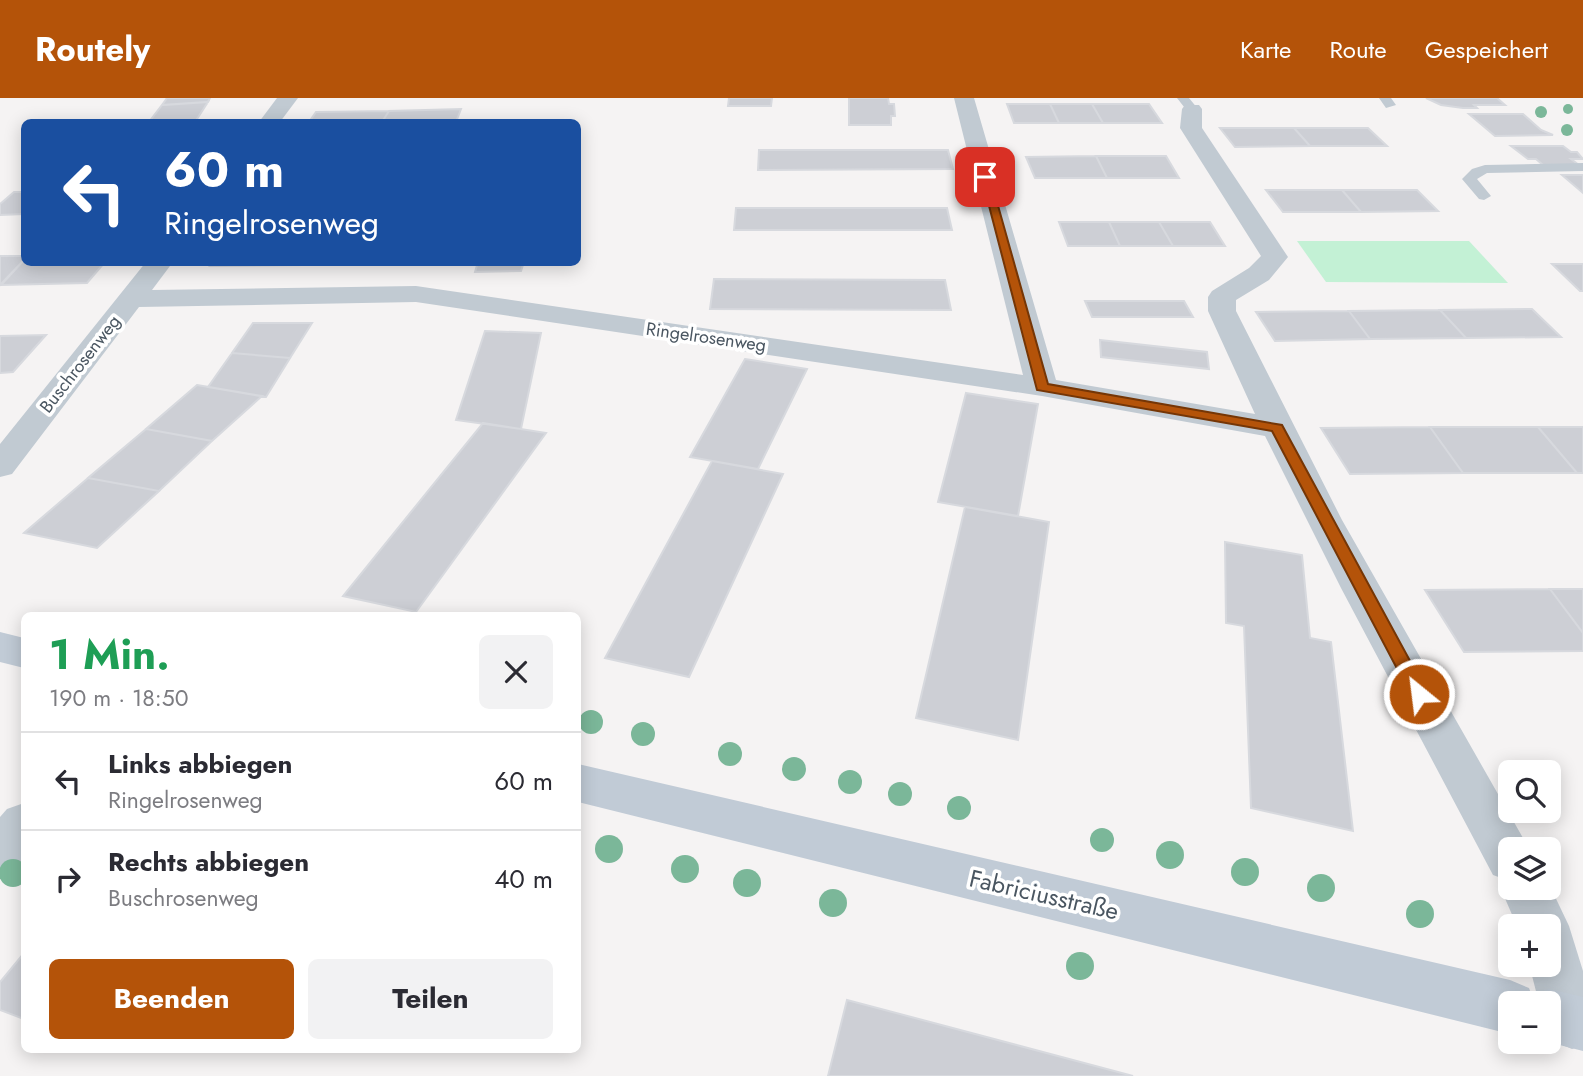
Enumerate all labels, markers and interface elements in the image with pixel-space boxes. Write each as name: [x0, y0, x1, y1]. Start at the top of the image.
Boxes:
text: Routely: [35, 26, 150, 73]
text: Karte: [1240, 32, 1291, 67]
text: Route: [1329, 32, 1387, 67]
text: Gespeichert: [1425, 32, 1548, 67]
text: 60 m: [164, 135, 284, 205]
icon: left: [49, 147, 140, 238]
pin: [955, 147, 1015, 207]
icon: arrive: [966, 158, 1004, 196]
text: Ringelrosenweg: [164, 200, 379, 246]
street label: Buschrosenweg: [33, 310, 127, 418]
street label: Ringelrosenweg: [644, 316, 768, 358]
text: 1 Min.: [49, 624, 170, 685]
button: close: [479, 635, 553, 709]
position arrow: [1382, 657, 1456, 731]
text: 190 m · 18:50: [49, 681, 189, 715]
text: Links abbiegen: [108, 745, 292, 783]
map controls: [1498, 760, 1561, 1054]
button: search: [1498, 760, 1561, 823]
icon: left: [49, 762, 87, 800]
text: 60 m: [494, 762, 553, 800]
text: Ringelrosenweg: [108, 783, 263, 817]
button: layers: [1498, 837, 1561, 900]
text: Rechts abbiegen: [108, 843, 309, 881]
icon: right: [49, 860, 87, 898]
text: 40 m: [494, 860, 553, 898]
street label: Fabriciusstraße: [966, 860, 1122, 929]
text: Buschrosenweg: [108, 881, 259, 915]
button: +: [1498, 914, 1561, 977]
button: Beenden: [49, 959, 294, 1039]
button: Teilen: [308, 959, 553, 1039]
button: −: [1498, 991, 1561, 1054]

